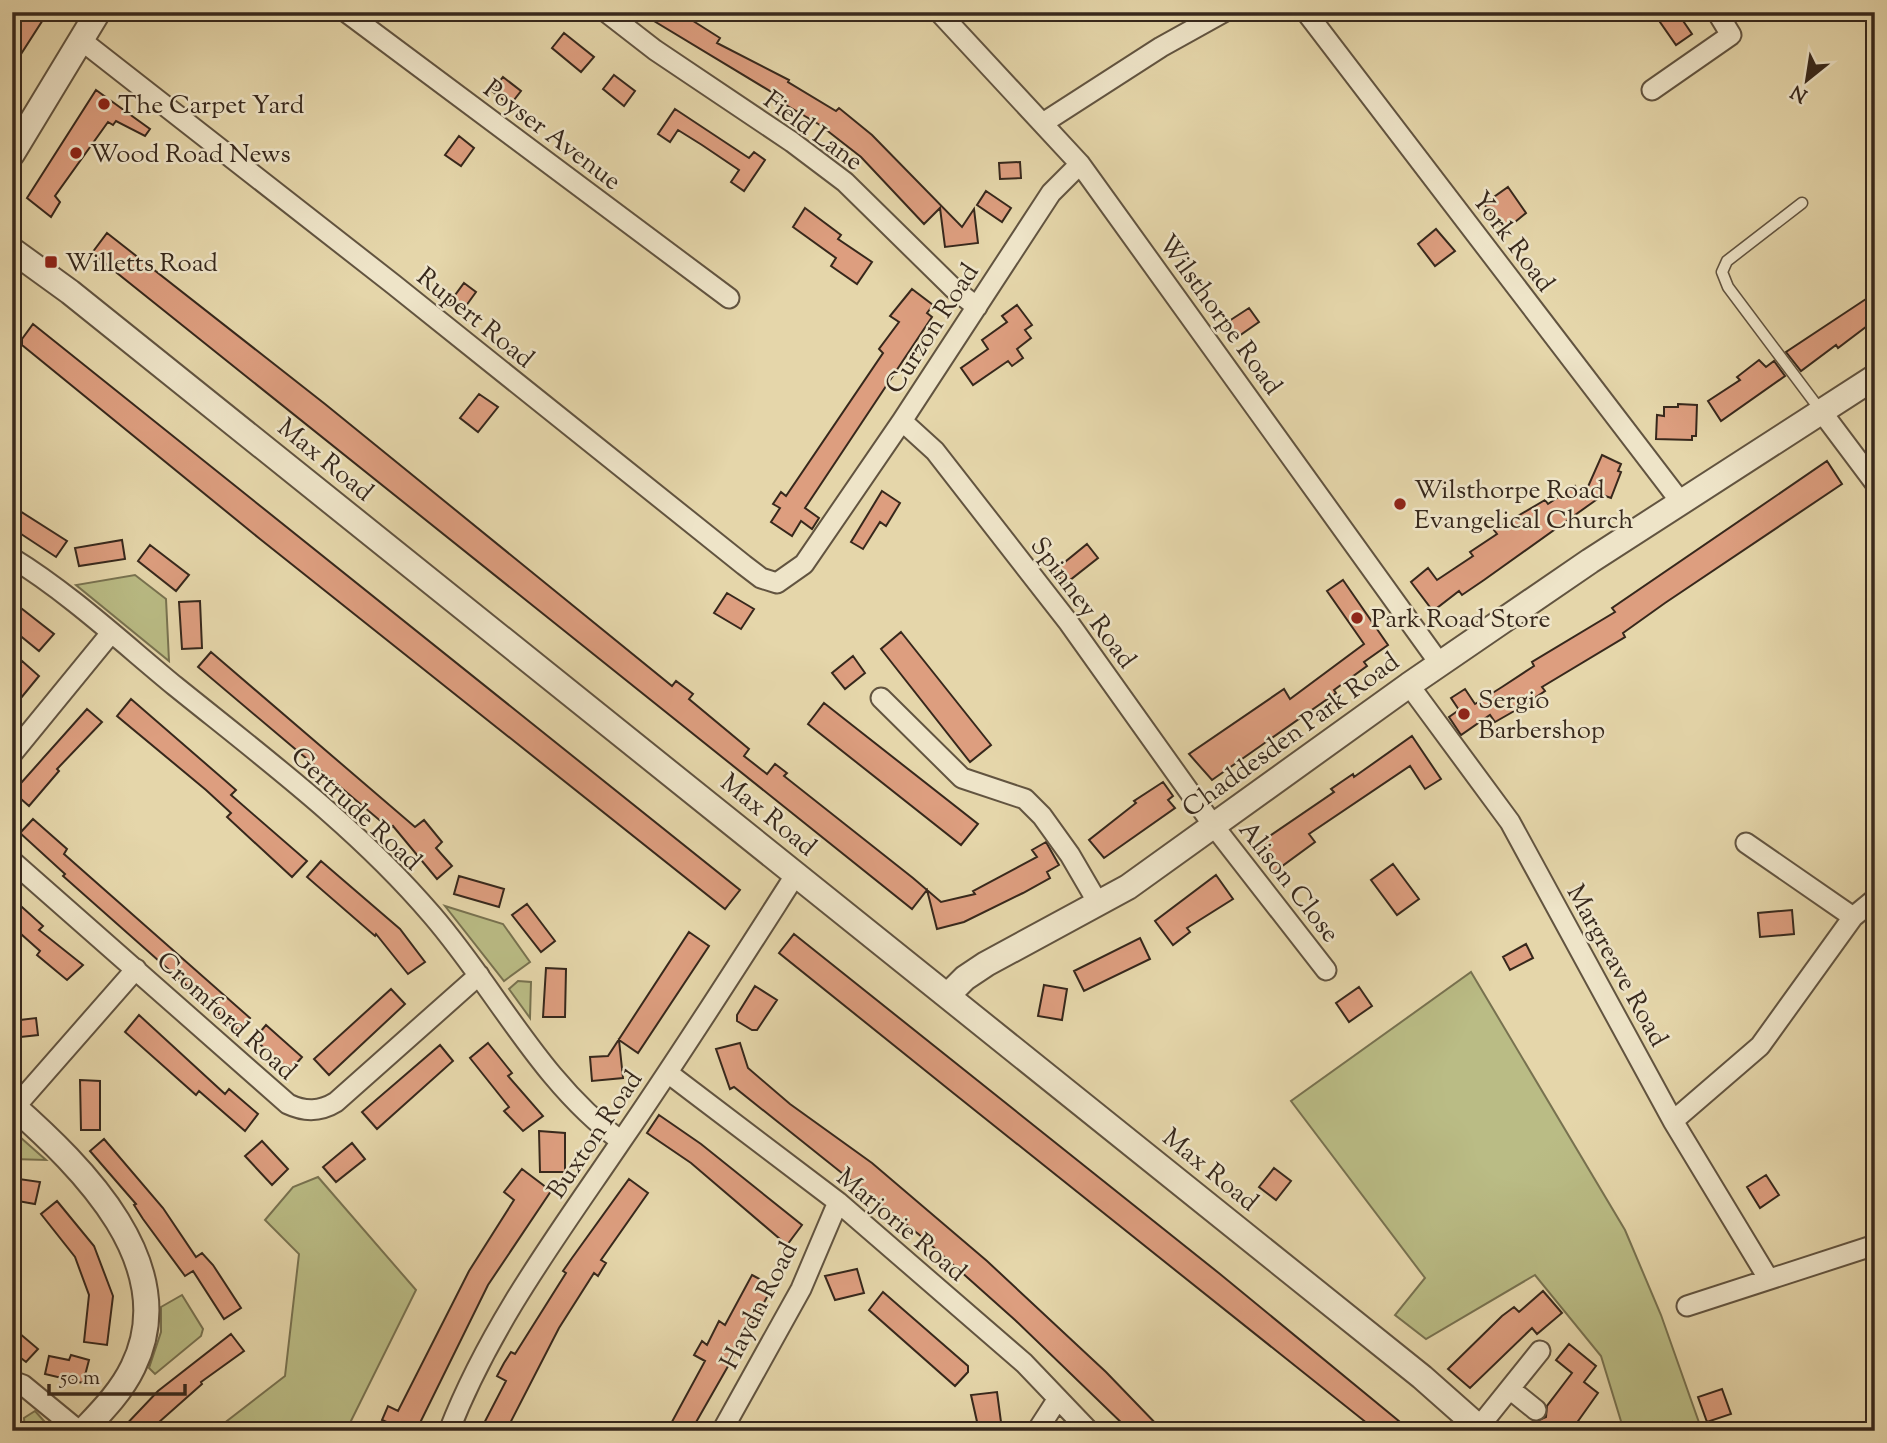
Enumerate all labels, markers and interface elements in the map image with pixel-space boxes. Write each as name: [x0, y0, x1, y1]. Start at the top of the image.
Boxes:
north arrow: [1772, 46, 1842, 116]
street label: Poyser Avenue: [475, 72, 628, 200]
text: N: [1786, 77, 1813, 108]
street label: Field Lane: [755, 83, 870, 181]
place label: The Carpet Yard: [118, 88, 305, 125]
marker: The Carpet Yard: [96, 96, 112, 112]
place label: Wood Road News: [90, 137, 291, 174]
marker: Wood Road News: [68, 145, 84, 161]
street label: York Road: [1462, 184, 1562, 301]
street label: Wilsthorpe Road: [1148, 227, 1290, 404]
place label: Willetts Road: [65, 246, 218, 283]
marker: Willetts Road: [43, 254, 59, 270]
street label: Curzon Road: [877, 257, 989, 402]
street label: Rupert Road: [408, 260, 542, 378]
street label: Max Road: [268, 411, 381, 511]
place label: Wilsthorpe Road Evangelical Church: [1414, 473, 1634, 540]
marker: Wilsthorpe Road Evangelical Church: [1392, 496, 1408, 512]
street label: Spinney Road: [1020, 530, 1144, 677]
place label: Park Road Store: [1371, 602, 1551, 639]
marker: Park Road Store: [1349, 610, 1365, 626]
street label: Chaddesden Park Road: [1175, 644, 1408, 827]
place label: Sergio Barbershop: [1478, 683, 1605, 750]
marker: Sergio Barbershop: [1456, 706, 1472, 722]
street label: Gertrude Road: [282, 739, 429, 881]
street label: Max Road: [711, 766, 824, 866]
street label: Alison Close: [1229, 814, 1347, 951]
street label: Margreave Road: [1556, 878, 1676, 1054]
street label: Cromford Road: [147, 944, 304, 1090]
street label: Buxton Road: [539, 1064, 653, 1207]
street label: Max Road: [1153, 1121, 1266, 1221]
street label: Marjorie Road: [827, 1160, 974, 1292]
street label: Haydn Road: [712, 1236, 808, 1376]
scale bar: [49, 1352, 186, 1396]
text: 50 m: [59, 1364, 100, 1394]

